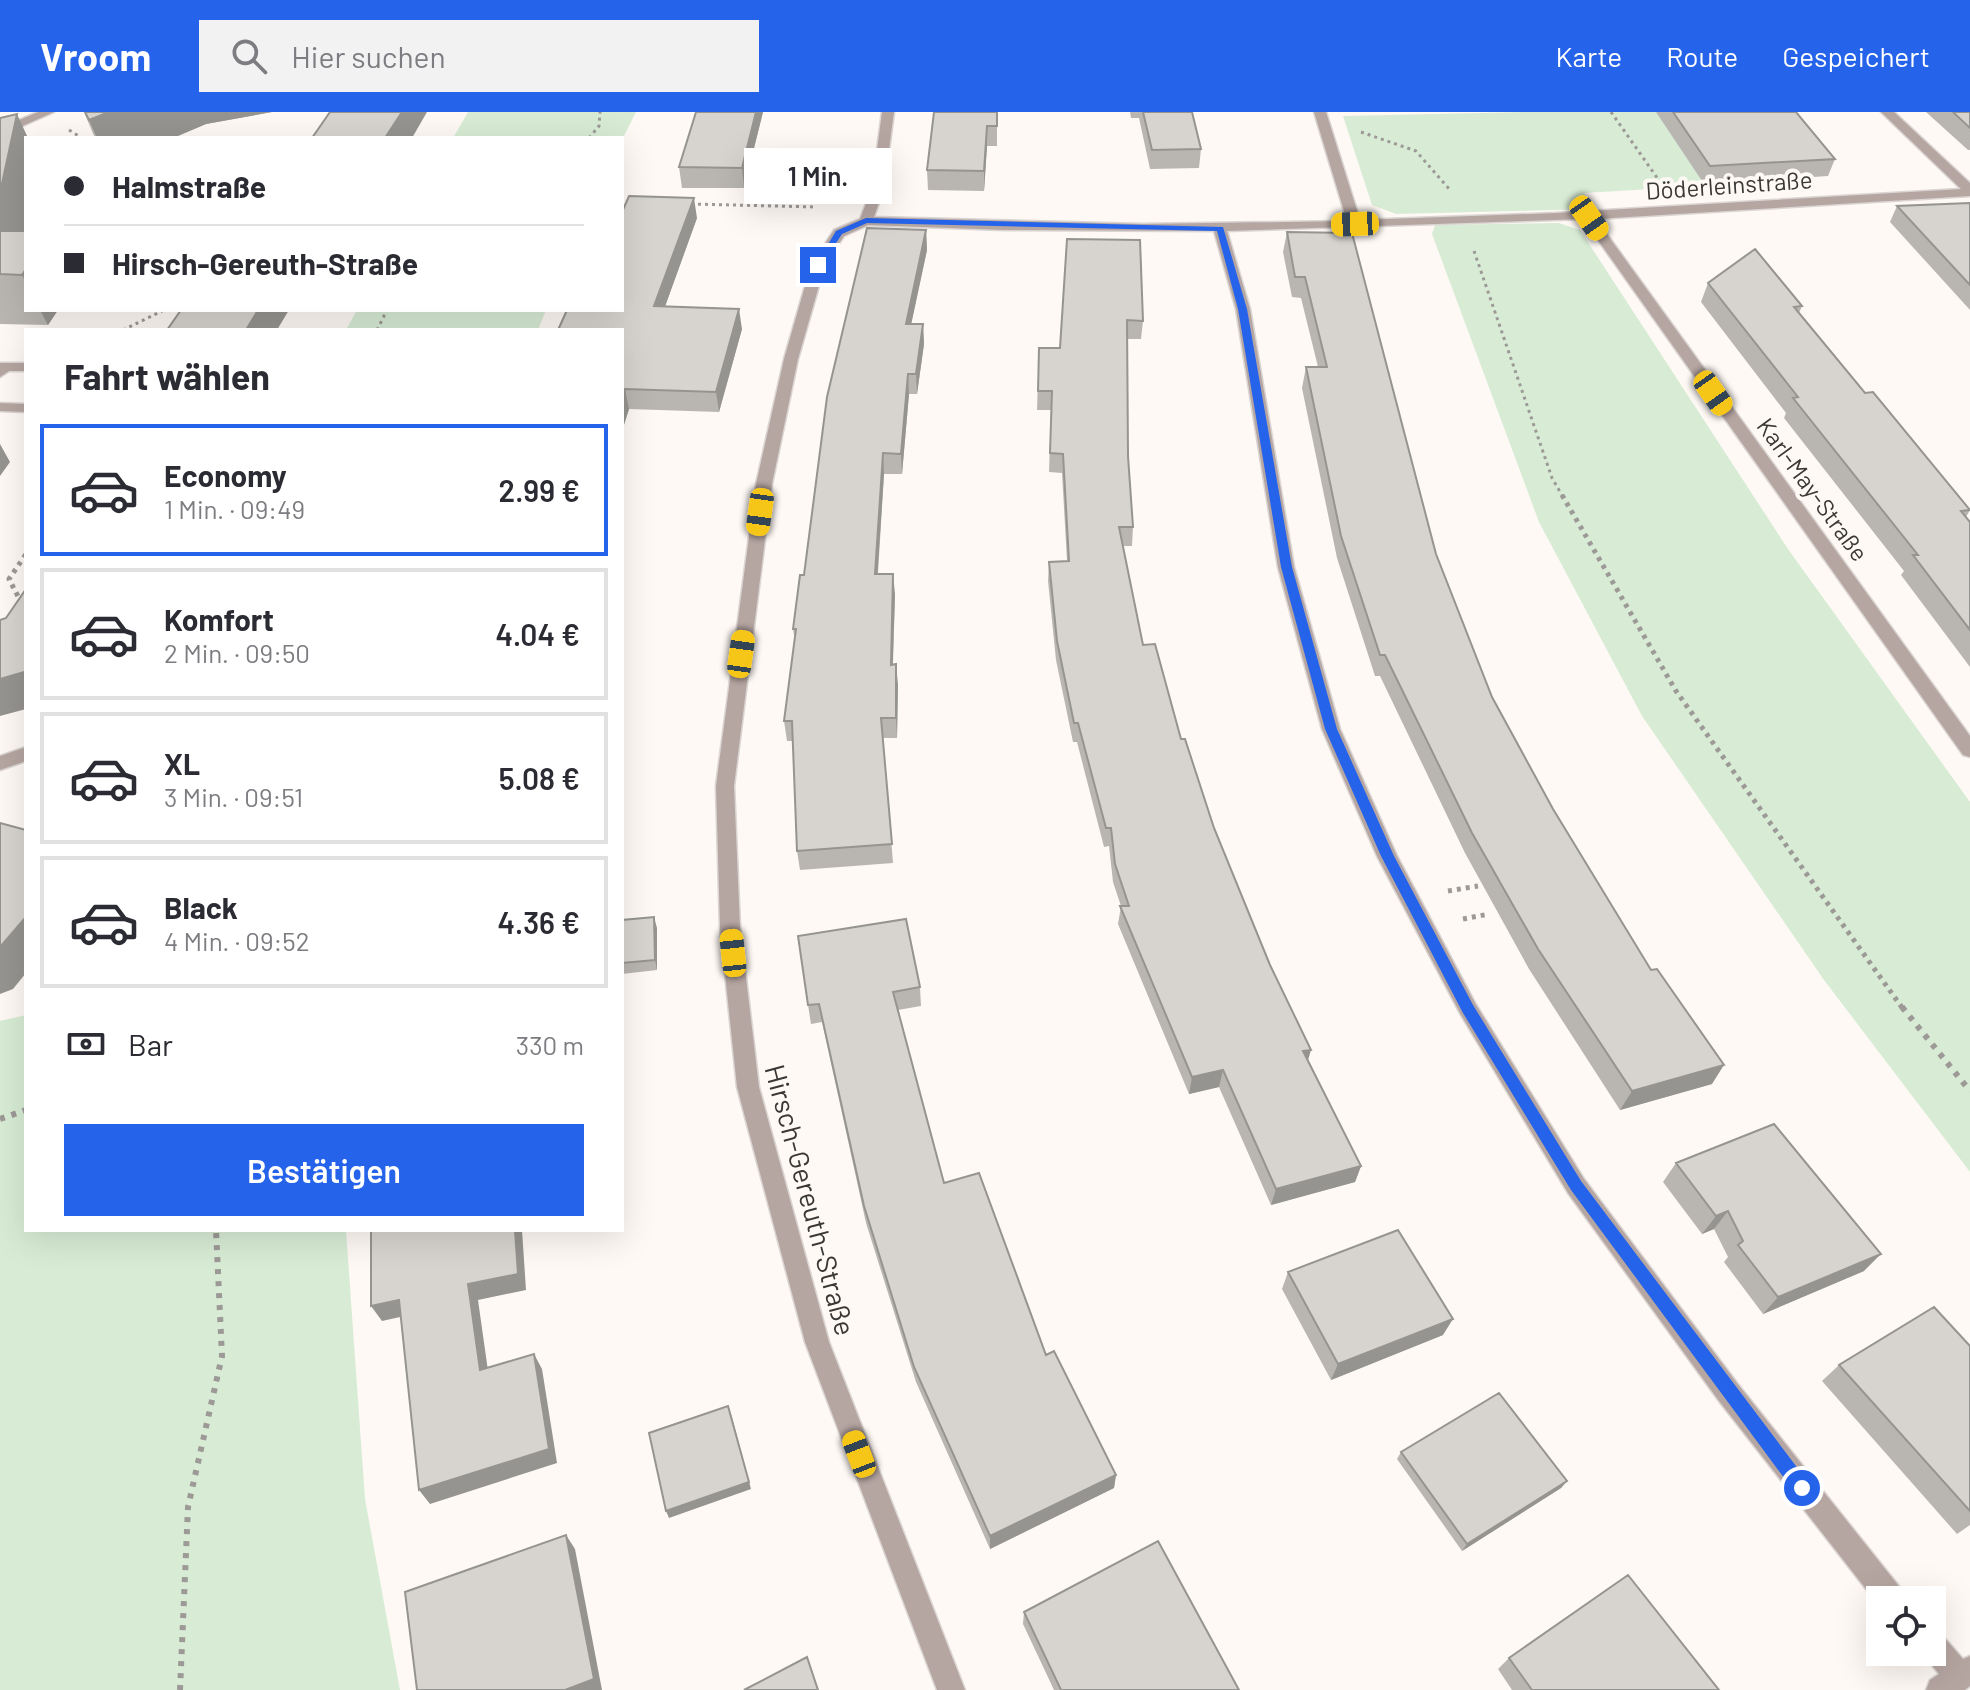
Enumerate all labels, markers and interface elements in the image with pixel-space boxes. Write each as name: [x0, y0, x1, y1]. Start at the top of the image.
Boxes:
search box: [199, 20, 759, 92]
text: Vroom: [40, 33, 151, 79]
icon: search: [227, 34, 271, 78]
text: Hier suchen: [291, 38, 446, 74]
text: Karte: [1556, 39, 1622, 73]
text: Route: [1666, 39, 1738, 73]
text: Gespeichert: [1782, 39, 1930, 73]
callout: 1 Min.: [744, 149, 892, 205]
text: 1 Min.: [788, 160, 848, 191]
street label: Döderleinstraße: [1645, 164, 1813, 205]
text: Halmstraße: [112, 168, 266, 204]
car: [1565, 191, 1613, 245]
car: [1331, 211, 1379, 237]
text: Hirsch-Gereuth-Straße: [112, 245, 418, 281]
route end: [800, 247, 836, 283]
text: Fahrt wählen: [64, 354, 270, 397]
car: [1689, 366, 1737, 420]
street label: Karl-May-Straße: [1752, 412, 1875, 566]
icon: car: [68, 454, 140, 526]
text: Economy: [164, 457, 287, 493]
text: 2.99 €: [499, 472, 580, 508]
car: [745, 487, 775, 537]
text: 1 Min. · 09:49: [164, 493, 305, 524]
icon: car: [68, 598, 140, 670]
text: Komfort: [164, 601, 274, 637]
text: 4.04 €: [495, 616, 580, 652]
car: [726, 629, 756, 679]
text: 2 Min. · 09:50: [164, 637, 310, 668]
icon: car: [68, 742, 140, 814]
text: XL: [164, 745, 200, 781]
text: 5.08 €: [499, 760, 580, 796]
text: 3 Min. · 09:51: [164, 781, 303, 812]
icon: car: [68, 886, 140, 958]
text: Black: [164, 889, 238, 925]
text: 4.36 €: [497, 904, 580, 940]
text: 4 Min. · 09:52: [164, 925, 310, 956]
car: [719, 928, 747, 978]
icon: cash: [64, 1022, 108, 1066]
text: Bar: [128, 1026, 173, 1062]
text: 330 m: [516, 1029, 584, 1060]
street label: Hirsch-Gereuth-Straße: [758, 1060, 864, 1339]
button: Bestätigen: [64, 1124, 584, 1216]
car: [839, 1427, 879, 1481]
route start: [1784, 1470, 1820, 1506]
map controls: [1866, 1586, 1946, 1666]
button: locate: [1866, 1586, 1946, 1666]

